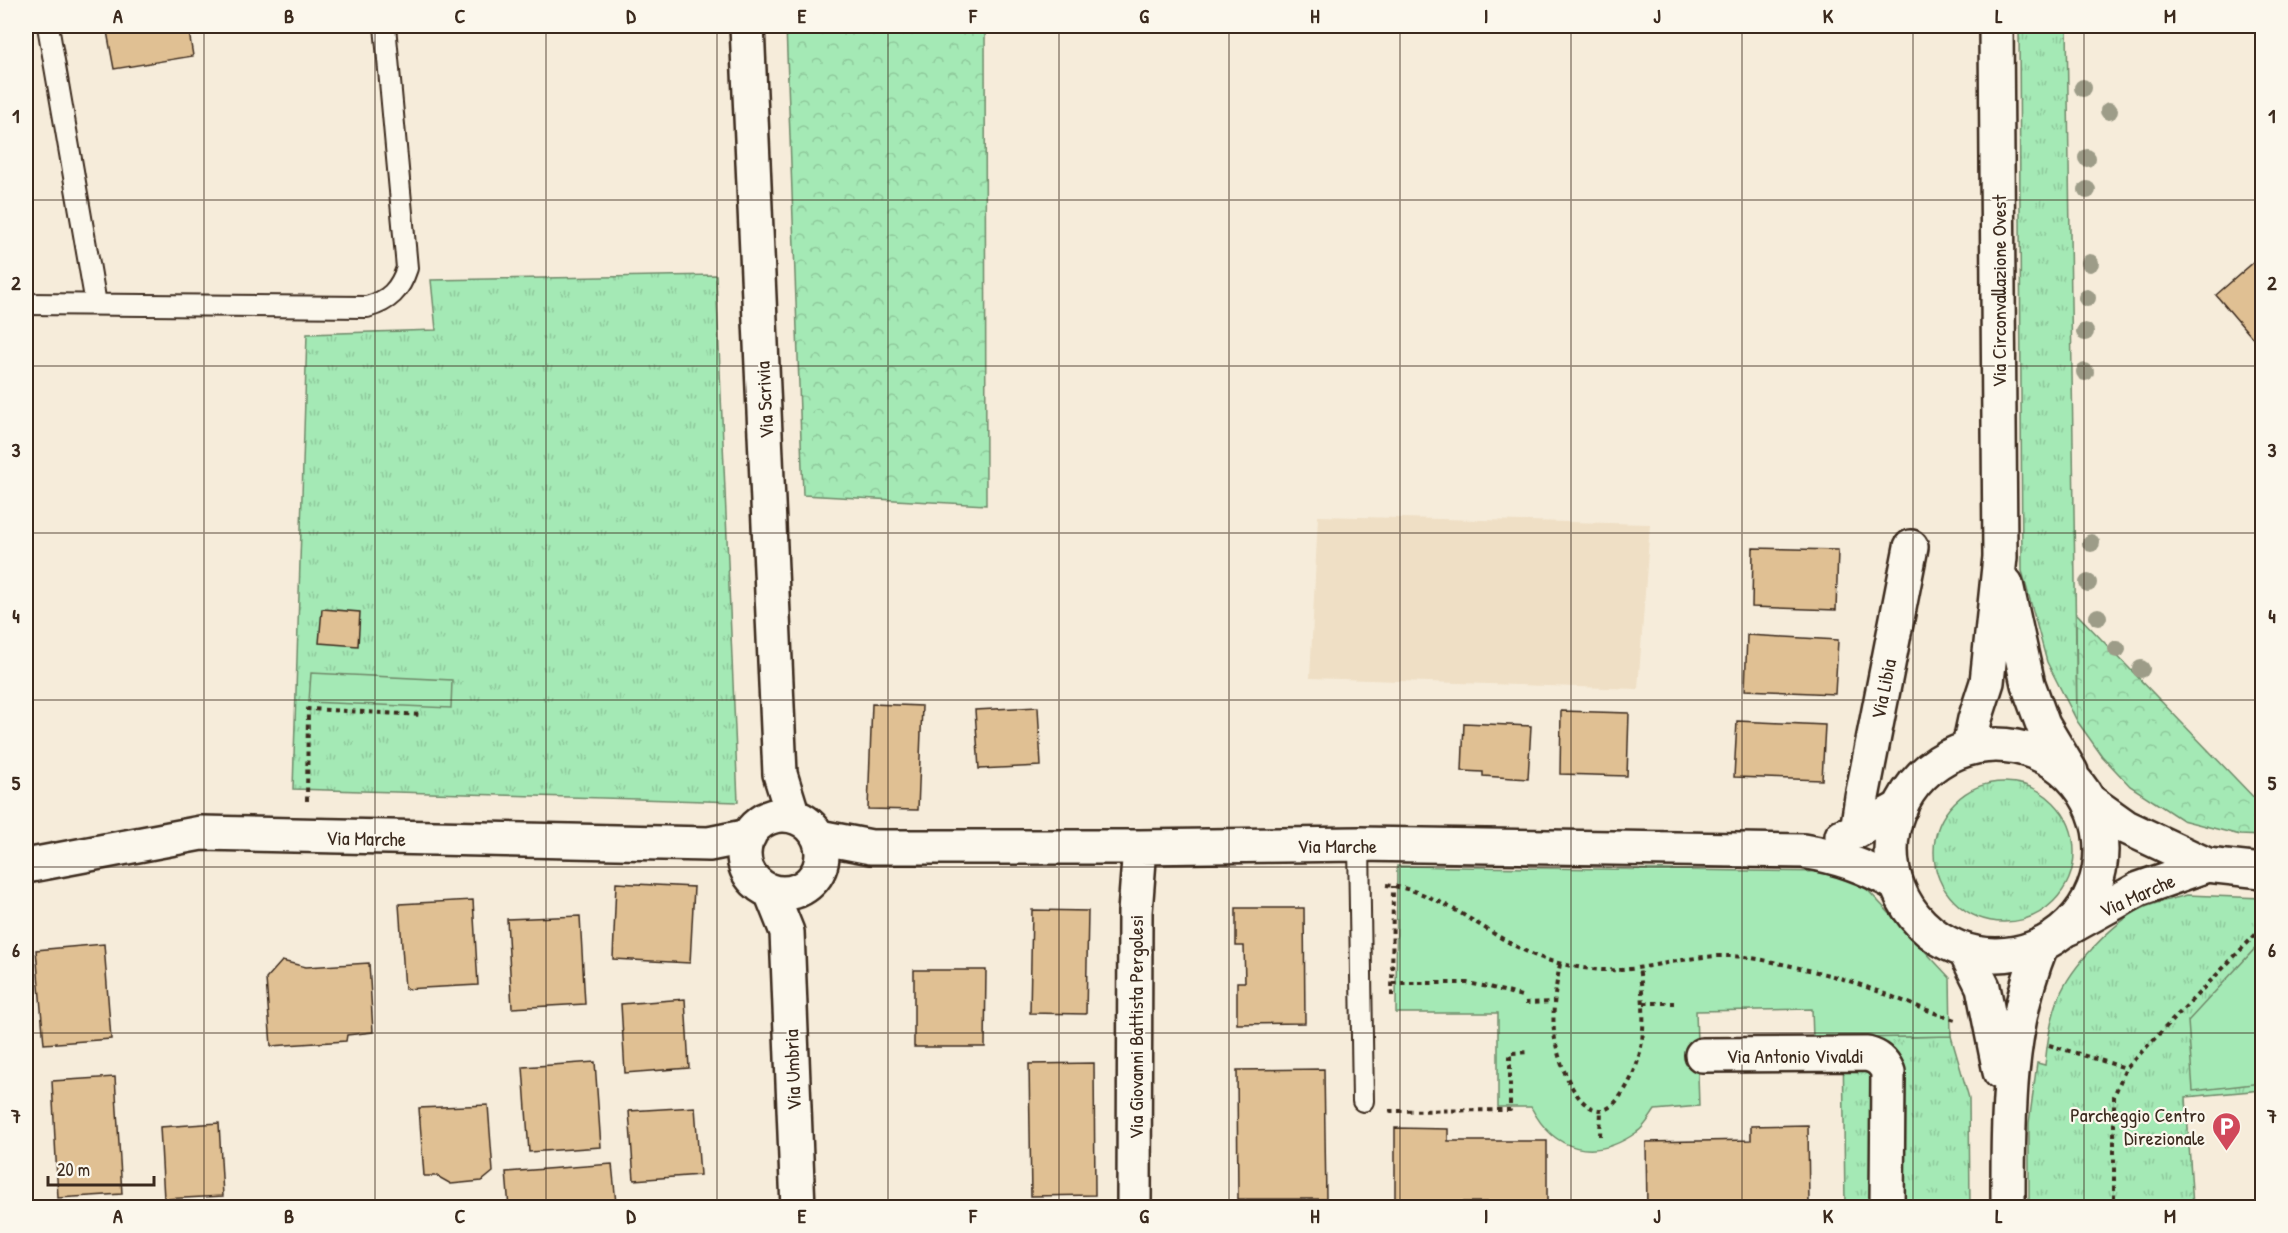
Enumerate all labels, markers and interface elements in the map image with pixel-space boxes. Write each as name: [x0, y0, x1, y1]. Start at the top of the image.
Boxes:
text: A: [113, 2, 123, 29]
text: B: [284, 2, 294, 29]
text: C: [455, 2, 466, 29]
text: D: [626, 2, 636, 29]
text: E: [798, 2, 807, 29]
text: F: [968, 2, 978, 29]
text: G: [1139, 2, 1149, 29]
text: H: [1310, 2, 1320, 29]
text: I: [1484, 2, 1488, 29]
text: J: [1653, 2, 1661, 29]
text: K: [1823, 2, 1834, 29]
text: L: [1995, 2, 2003, 29]
text: M: [2164, 2, 2176, 29]
text: 1: [12, 102, 20, 129]
text: 1: [2268, 102, 2276, 129]
street label: Via Circonvallazione Ovest: [1985, 193, 2012, 387]
text: 2: [11, 269, 21, 296]
text: 2: [2267, 269, 2277, 296]
street label: Via Scrivia: [748, 360, 780, 439]
text: 3: [12, 436, 21, 463]
text: 3: [2268, 436, 2277, 463]
text: 4: [12, 602, 20, 629]
text: 4: [2268, 602, 2276, 629]
street label: Via Libia: [1864, 657, 1902, 721]
text: 5: [12, 769, 21, 796]
text: 5: [2268, 769, 2277, 796]
street label: Via Marche: [326, 824, 406, 852]
street label: Via Marche: [1297, 832, 1377, 859]
street label: Via Marche: [2095, 866, 2179, 924]
street label: Via Giovanni Battista Pergolesi: [1122, 915, 1149, 1139]
text: 6: [12, 936, 20, 963]
text: 6: [2268, 936, 2276, 963]
street label: Via Umbria: [777, 1029, 807, 1111]
street label: Via Antonio Vivaldi: [1726, 1042, 1864, 1069]
place label: Parcheggio Centro Direzionale: [2070, 1101, 2205, 1151]
text: 7: [10, 1102, 21, 1129]
text: 7: [2266, 1102, 2277, 1129]
parking icon: Parcheggio Centro Direzionale: [2210, 1110, 2242, 1152]
scale bar: [48, 1149, 154, 1187]
text: 20 m: [57, 1157, 90, 1182]
text: A: [113, 1202, 123, 1229]
text: B: [284, 1202, 294, 1229]
text: C: [455, 1202, 466, 1229]
text: D: [626, 1202, 636, 1229]
text: E: [798, 1202, 807, 1229]
text: F: [968, 1202, 978, 1229]
text: G: [1139, 1202, 1149, 1229]
text: H: [1310, 1202, 1320, 1229]
text: I: [1484, 1202, 1488, 1229]
text: J: [1653, 1202, 1661, 1229]
text: K: [1823, 1202, 1834, 1229]
text: L: [1995, 1202, 2003, 1229]
text: M: [2164, 1202, 2176, 1229]

